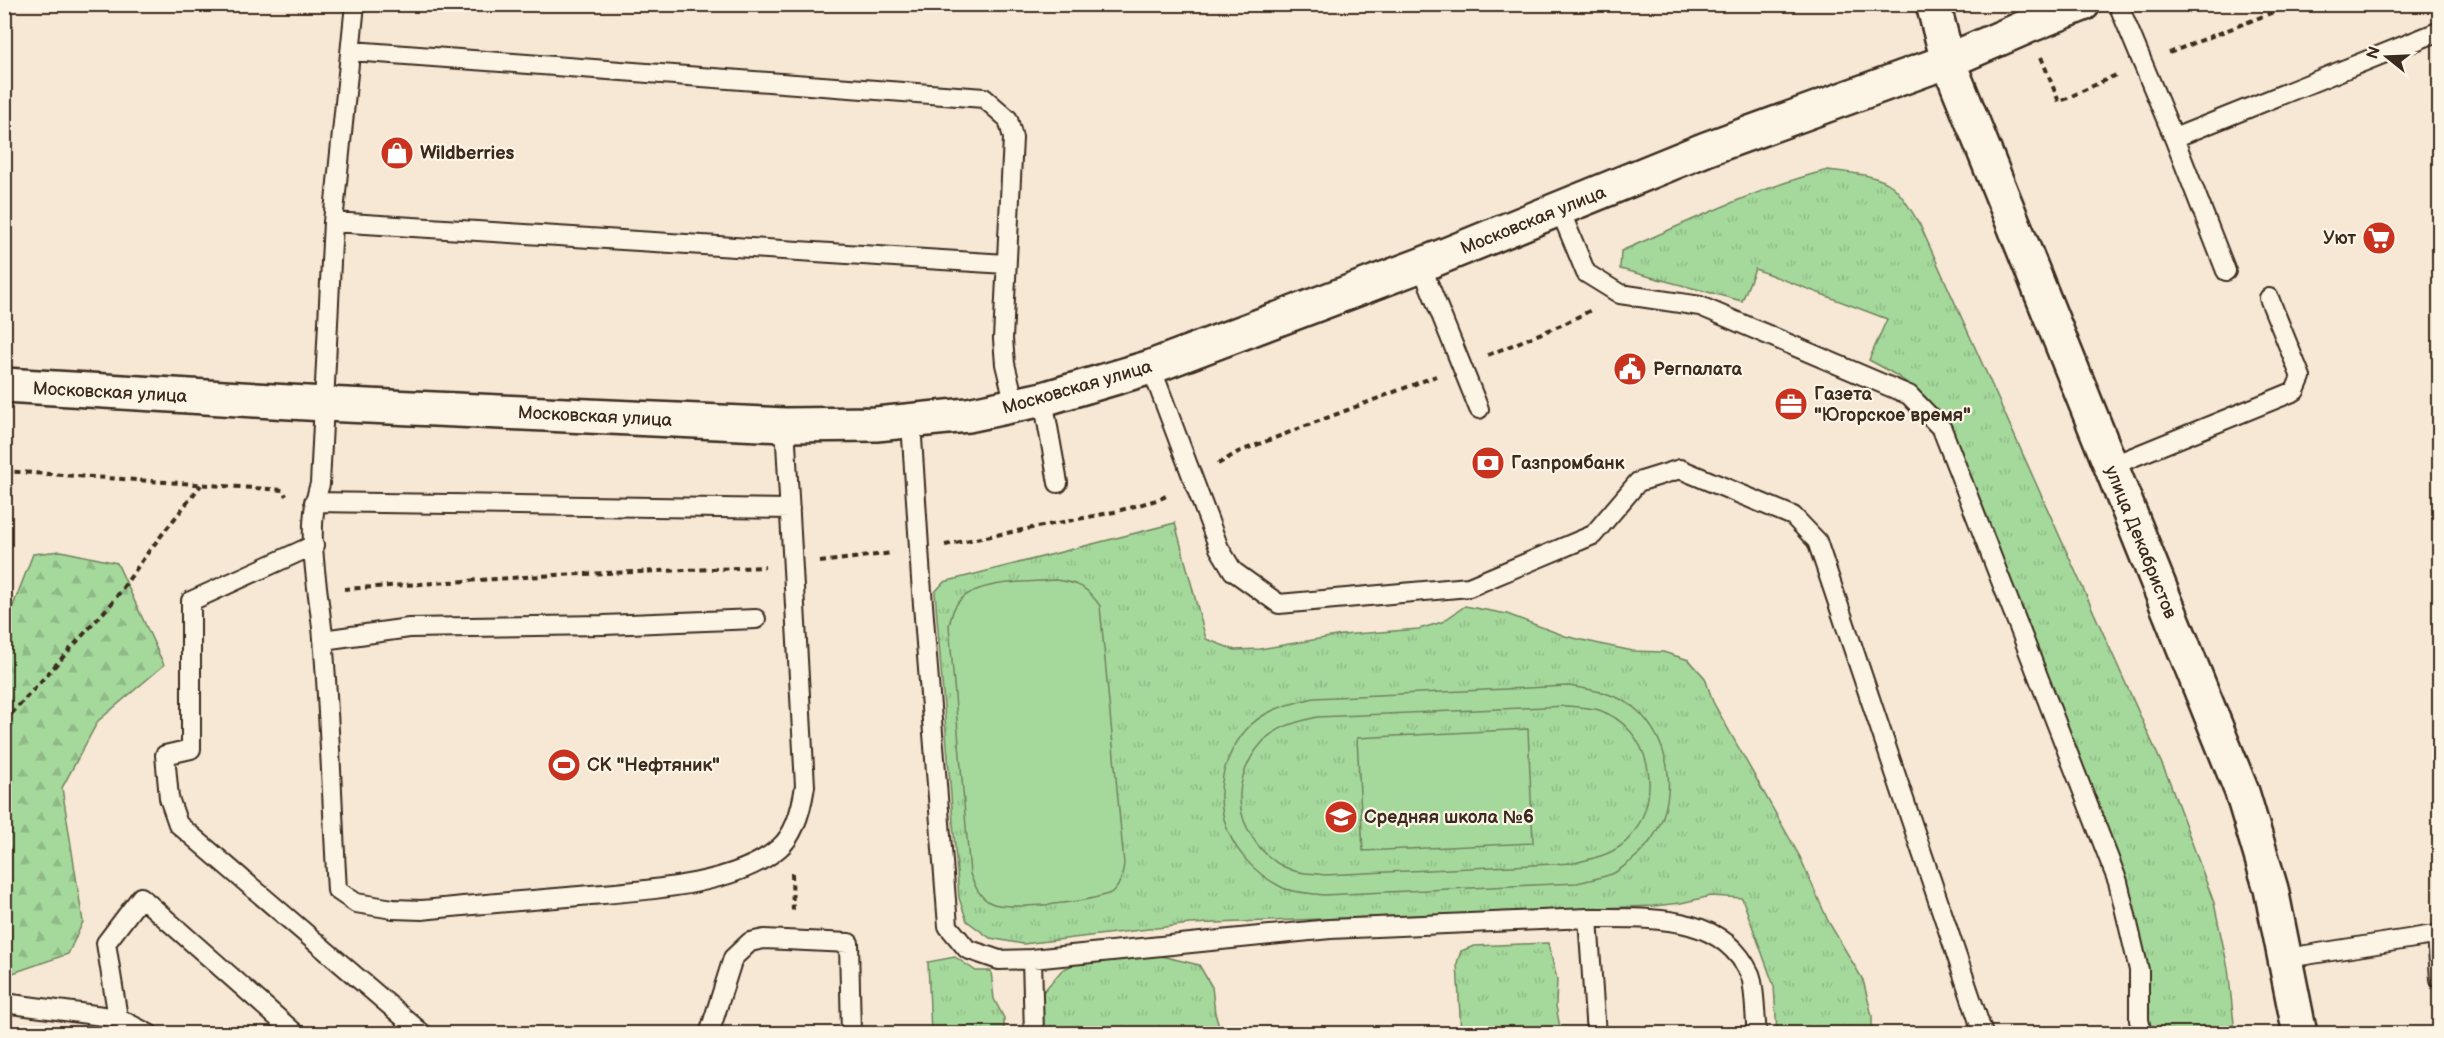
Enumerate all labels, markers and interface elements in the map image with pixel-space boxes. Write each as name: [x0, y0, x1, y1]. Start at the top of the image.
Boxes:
north arrow: [2357, 27, 2417, 87]
text: N: [2363, 44, 2385, 61]
shop icon: Wildberries: [379, 135, 415, 171]
place label: Wildberries: [420, 143, 514, 164]
street label: Московская улица: [1458, 182, 1609, 259]
supermarket icon: Уют: [2361, 220, 2397, 256]
place label: Уют: [2323, 228, 2356, 249]
public building icon: Регпалата: [1612, 351, 1648, 387]
street label: Московская улица: [1000, 356, 1155, 419]
place label: Регпалата: [1653, 359, 1742, 380]
street label: Московская улица: [32, 378, 188, 407]
place label: Газета "Югорское время": [1814, 384, 1971, 426]
office icon: Газета "Югорское время": [1773, 386, 1809, 422]
street label: Московская улица: [517, 402, 673, 431]
bank icon: Газпромбанк: [1470, 445, 1506, 481]
place label: Газпромбанк: [1511, 453, 1625, 474]
street label: улица Декабристов: [2100, 463, 2181, 622]
sports icon: СК "Нефтяник": [546, 747, 582, 783]
place label: СК "Нефтяник": [587, 755, 720, 776]
school or university icon: Средняя школа №6: [1323, 799, 1359, 835]
place label: Средняя школа №6: [1364, 807, 1534, 828]

